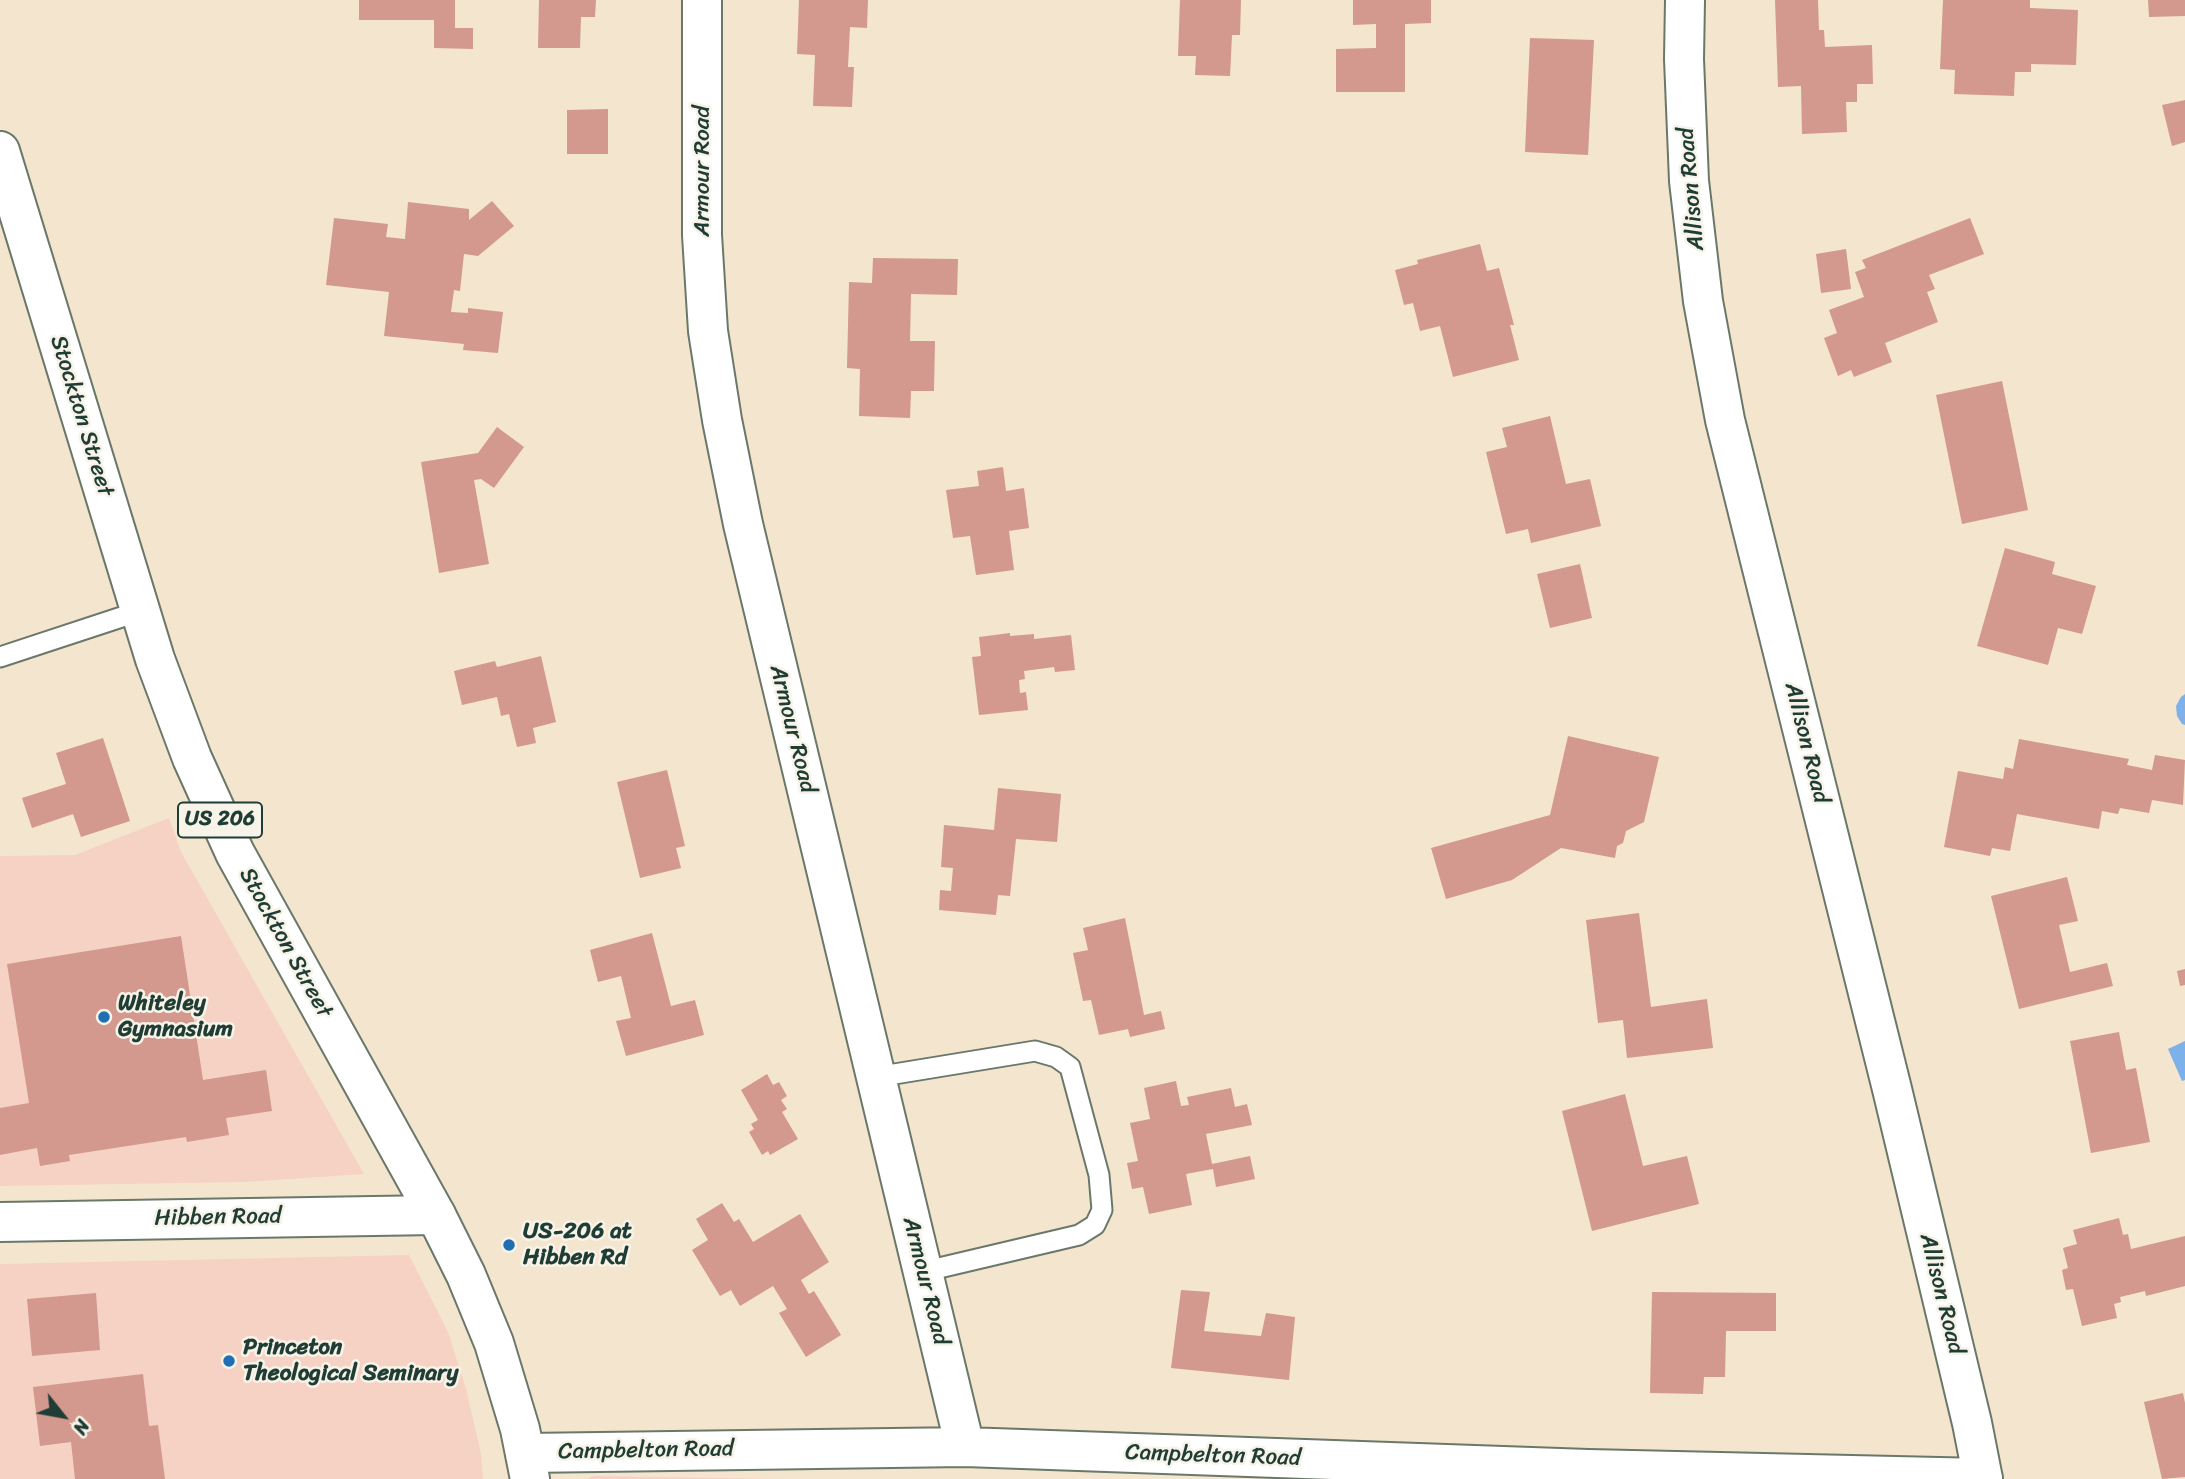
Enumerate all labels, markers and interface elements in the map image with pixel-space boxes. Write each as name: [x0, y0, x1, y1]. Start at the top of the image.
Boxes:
street label: Armour Road: [689, 106, 717, 236]
street label: Allison Road: [1673, 126, 1711, 252]
street label: Stockton Street: [43, 332, 119, 500]
street label: Armour Road: [763, 662, 821, 796]
street label: Allison Road: [1778, 680, 1834, 806]
road number: US 206: [178, 802, 262, 838]
street label: Stockton Street: [232, 863, 338, 1023]
place label: Whiteley Gymnasium: [118, 990, 233, 1044]
marker: Whiteley Gymnasium: [96, 1009, 112, 1025]
street label: Hibben Road: [154, 1203, 282, 1233]
street label: Armour Road: [896, 1214, 954, 1348]
place label: US-206 at Hibben Rd: [523, 1218, 632, 1272]
street label: Allison Road: [1913, 1231, 1969, 1357]
marker: US-206 at Hibben Rd: [501, 1237, 517, 1253]
place label: Princeton Theological Seminary: [243, 1334, 458, 1388]
marker: Princeton Theological Seminary: [221, 1353, 237, 1369]
north arrow: [28, 1381, 98, 1451]
text: N: [64, 1413, 99, 1441]
street label: Campbelton Road: [558, 1436, 734, 1466]
street label: Campbelton Road: [1125, 1439, 1301, 1473]

